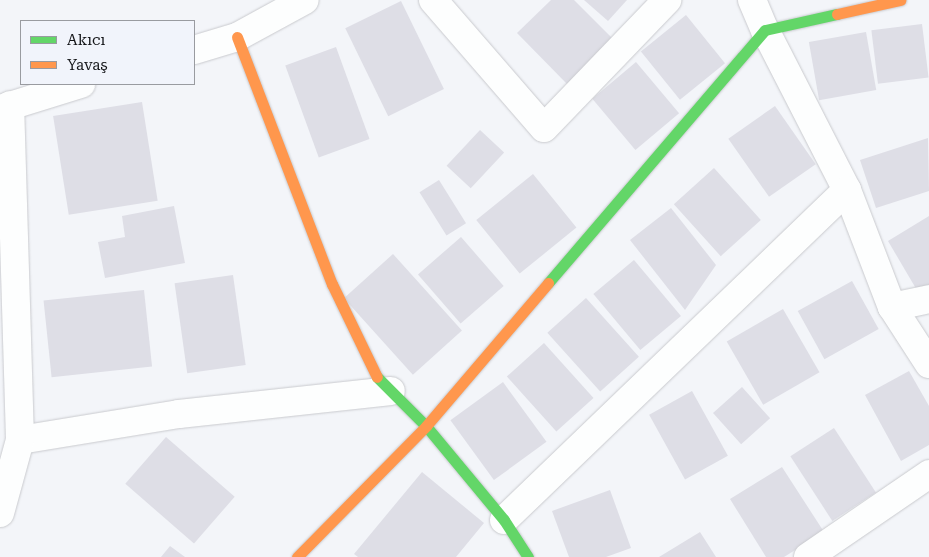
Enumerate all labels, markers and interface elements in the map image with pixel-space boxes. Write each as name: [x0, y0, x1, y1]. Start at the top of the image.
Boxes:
legend: [20, 20, 195, 85]
text: Akıcı: [67, 31, 105, 49]
text: Yavaş: [67, 56, 108, 74]

